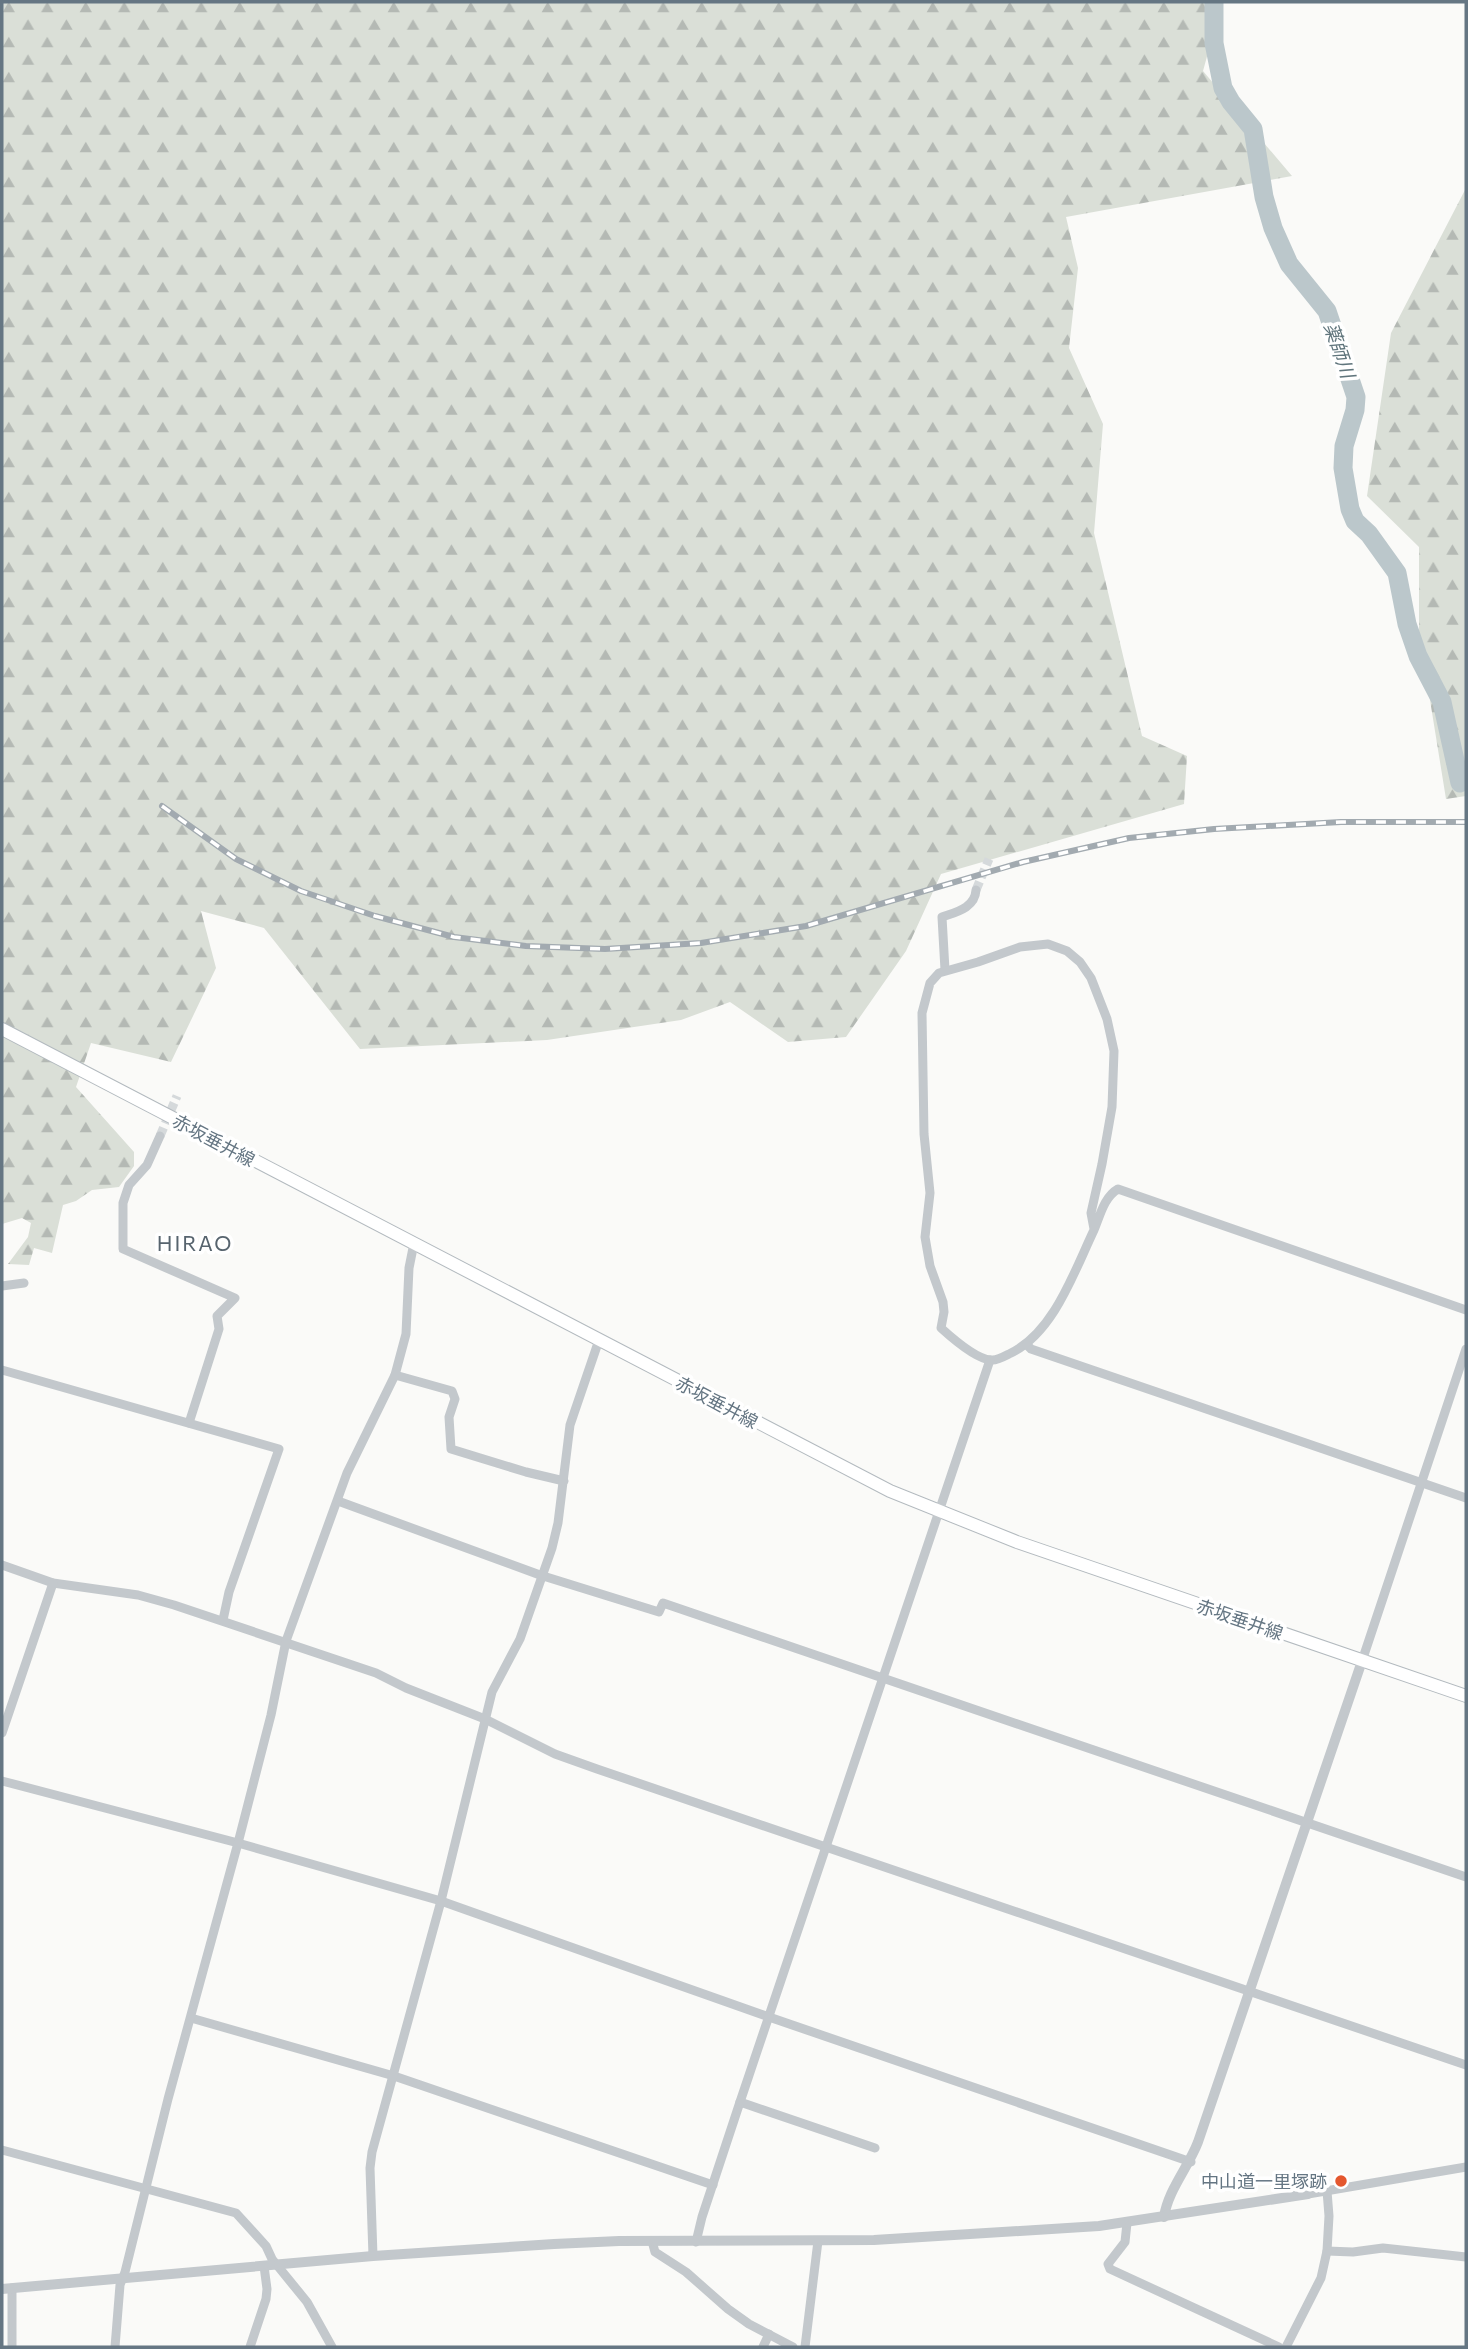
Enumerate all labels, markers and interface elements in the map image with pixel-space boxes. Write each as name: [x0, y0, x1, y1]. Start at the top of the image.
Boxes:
water label: 薬師川: [1320, 319, 1361, 383]
street label: 赤坂垂井線: [169, 1109, 259, 1171]
district label: HIRAO: [157, 1230, 233, 1255]
street label: 赤坂垂井線: [672, 1371, 762, 1433]
street label: 赤坂垂井線: [1194, 1594, 1286, 1644]
place label: 中山道一里塚跡: [1201, 2170, 1327, 2192]
marker: 中山道一里塚跡: [1333, 2173, 1349, 2189]

